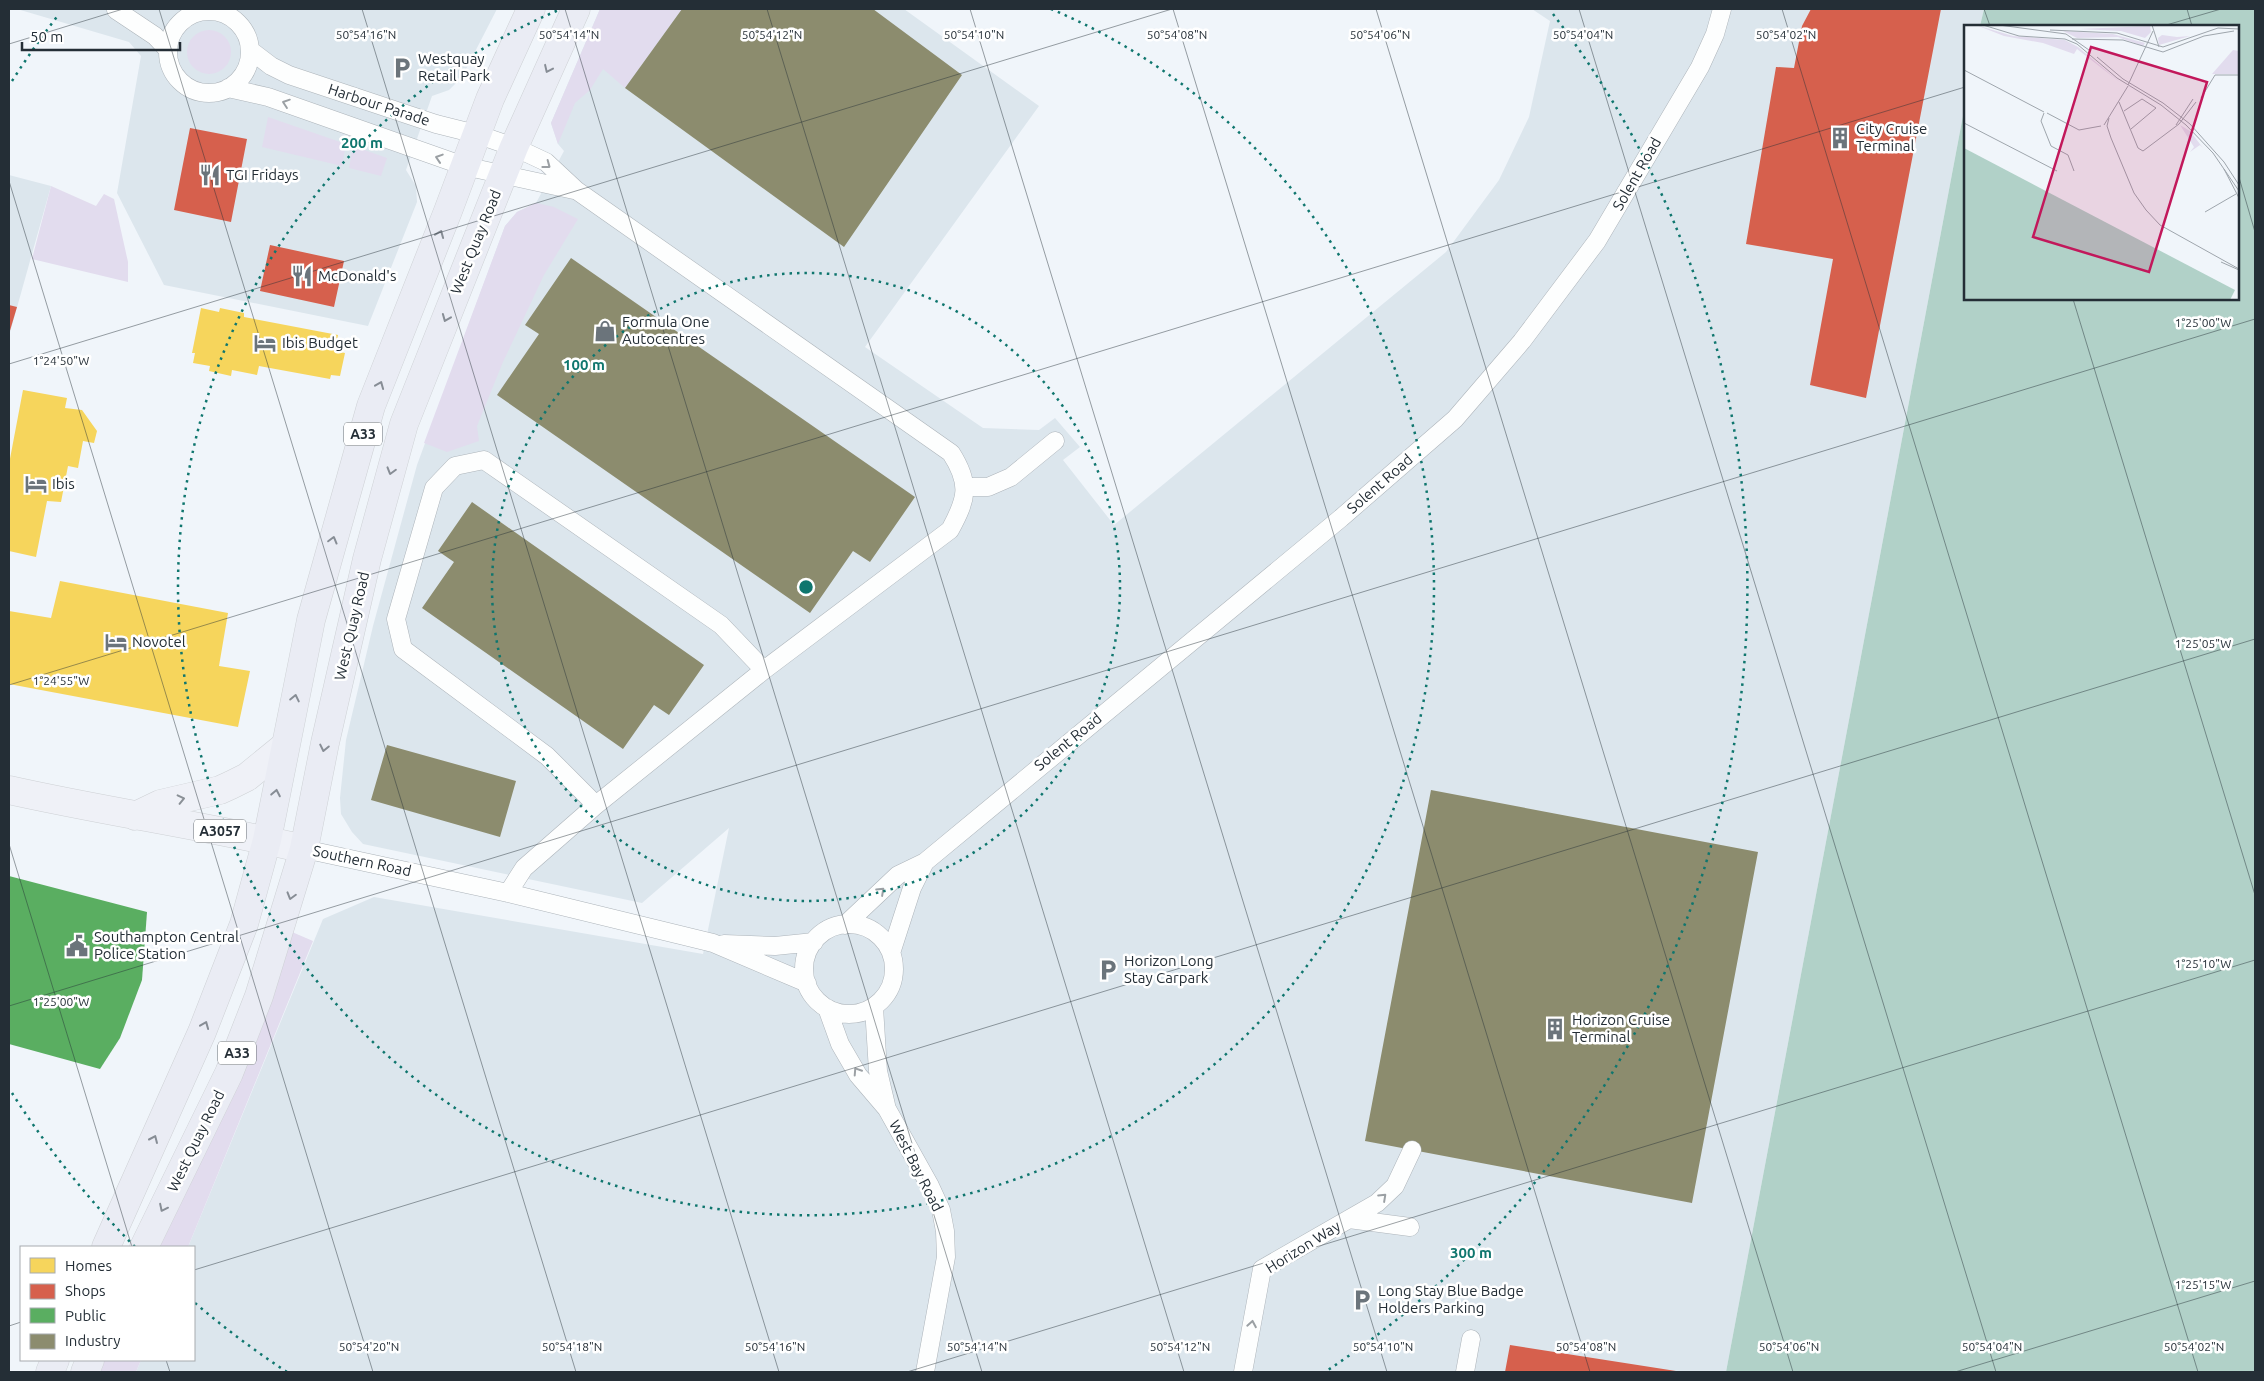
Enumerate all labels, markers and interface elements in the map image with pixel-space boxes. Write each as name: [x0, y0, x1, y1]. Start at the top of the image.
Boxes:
scale bar: [22, 20, 180, 52]
inset map: [1964, 25, 2239, 300]
text: 50 m: [30, 28, 63, 45]
text: 50°54'16"N: [336, 28, 396, 41]
text: 50°54'14"N: [539, 28, 599, 41]
text: 50°54'12"N: [742, 28, 802, 41]
text: 50°54'10"N: [944, 28, 1004, 41]
text: 50°54'08"N: [1147, 28, 1207, 41]
text: 50°54'06"N: [1350, 28, 1410, 41]
text: 50°54'04"N: [1553, 28, 1613, 41]
text: 50°54'02"N: [1756, 28, 1816, 41]
place label: Westquay Retail Park: [418, 50, 490, 84]
parking icon: Westquay Retail Park: [389, 55, 415, 81]
one-way arrow: [543, 64, 554, 73]
street label: Harbour Parade: [326, 80, 432, 129]
one-way arrow: [282, 99, 291, 109]
place label: City Cruise Terminal: [1856, 120, 1927, 154]
building icon: City Cruise Terminal: [1827, 125, 1853, 151]
text: 200 m: [341, 134, 383, 151]
street label: Solent Road: [1609, 134, 1664, 213]
one-way arrow: [435, 154, 443, 164]
one-way arrow: [541, 159, 551, 168]
restaurant icon: TGI Fridays: [197, 162, 223, 188]
place label: TGI Fridays: [226, 166, 298, 183]
street label: West Quay Road: [447, 187, 504, 296]
one-way arrow: [434, 230, 444, 238]
restaurant icon: McDonald's: [289, 263, 315, 289]
place label: McDonald's: [318, 267, 396, 284]
one-way arrow: [442, 313, 452, 322]
place label: Formula One Autocentres: [622, 313, 709, 347]
text: 1°25'00"W: [2175, 316, 2231, 329]
shop icon: Formula One Autocentres: [592, 318, 618, 344]
hotel icon: Ibis Budget: [252, 330, 278, 356]
place label: Ibis Budget: [282, 334, 358, 351]
text: 1°24'50"W: [33, 354, 89, 367]
text: 100 m: [563, 356, 605, 373]
one-way arrow: [374, 381, 384, 389]
road number: A33: [344, 422, 382, 446]
street label: Solent Road: [1343, 451, 1416, 517]
one-way arrow: [387, 466, 397, 474]
hotel icon: Ibis: [23, 471, 49, 497]
place label: Ibis: [52, 475, 75, 492]
one-way arrow: [327, 536, 337, 545]
street label: West Quay Road: [331, 570, 372, 682]
centre of rings: [797, 578, 815, 596]
hotel icon: Novotel: [103, 629, 129, 655]
place label: Novotel: [132, 633, 186, 650]
text: 1°25'05"W: [2175, 637, 2231, 650]
text: 1°24'55"W: [33, 674, 89, 687]
one-way arrow: [289, 693, 300, 702]
street label: Solent Road: [1031, 709, 1105, 774]
one-way arrow: [320, 743, 330, 752]
one-way arrow: [270, 788, 280, 797]
one-way arrow: [176, 794, 185, 805]
road number: A3057: [194, 819, 246, 842]
street label: Southern Road: [311, 842, 413, 879]
one-way arrow: [875, 888, 884, 897]
one-way arrow: [286, 891, 297, 900]
place label: Southampton Central Police Station: [94, 928, 239, 962]
public building icon: Southampton Central Police Station: [64, 933, 90, 959]
place label: Horizon Long Stay Carpark: [1124, 952, 1214, 986]
parking icon: Horizon Long Stay Carpark: [1095, 957, 1121, 983]
text: 1°25'10"W: [2175, 957, 2231, 970]
text: 1°25'00"W: [33, 995, 89, 1008]
place label: Horizon Cruise Terminal: [1572, 1011, 1670, 1045]
building icon: Horizon Cruise Terminal: [1542, 1016, 1568, 1042]
one-way arrow: [198, 1021, 209, 1030]
road number: A33: [218, 1042, 256, 1064]
one-way arrow: [853, 1067, 863, 1076]
street label: West Quay Road: [164, 1087, 228, 1194]
street label: West Bay Road: [886, 1117, 947, 1214]
one-way arrow: [148, 1135, 158, 1144]
one-way arrow: [1378, 1194, 1387, 1203]
one-way arrow: [160, 1202, 170, 1211]
street label: Horizon Way: [1262, 1217, 1343, 1276]
text: 300 m: [1450, 1244, 1492, 1261]
legend: [20, 1246, 195, 1361]
text: Homes: [65, 1257, 112, 1274]
text: 1°25'15"W: [2175, 1278, 2231, 1291]
text: Shops: [65, 1282, 106, 1299]
place label: Long Stay Blue Badge Holders Parking: [1378, 1282, 1524, 1316]
parking icon: Long Stay Blue Badge Holders Parking: [1349, 1287, 1375, 1313]
text: Public: [65, 1307, 106, 1324]
one-way arrow: [1246, 1320, 1256, 1329]
text: Industry: [65, 1332, 120, 1349]
text: 50°54'20"N: [339, 1340, 399, 1353]
text: 50°54'18"N: [542, 1340, 602, 1353]
text: 50°54'16"N: [745, 1340, 805, 1353]
text: 50°54'14"N: [947, 1340, 1007, 1353]
text: 50°54'12"N: [1150, 1340, 1210, 1353]
text: 50°54'10"N: [1353, 1340, 1413, 1353]
text: 50°54'08"N: [1556, 1340, 1616, 1353]
text: 50°54'06"N: [1759, 1340, 1819, 1353]
text: 50°54'04"N: [1962, 1340, 2022, 1353]
text: 50°54'02"N: [2164, 1340, 2224, 1353]

